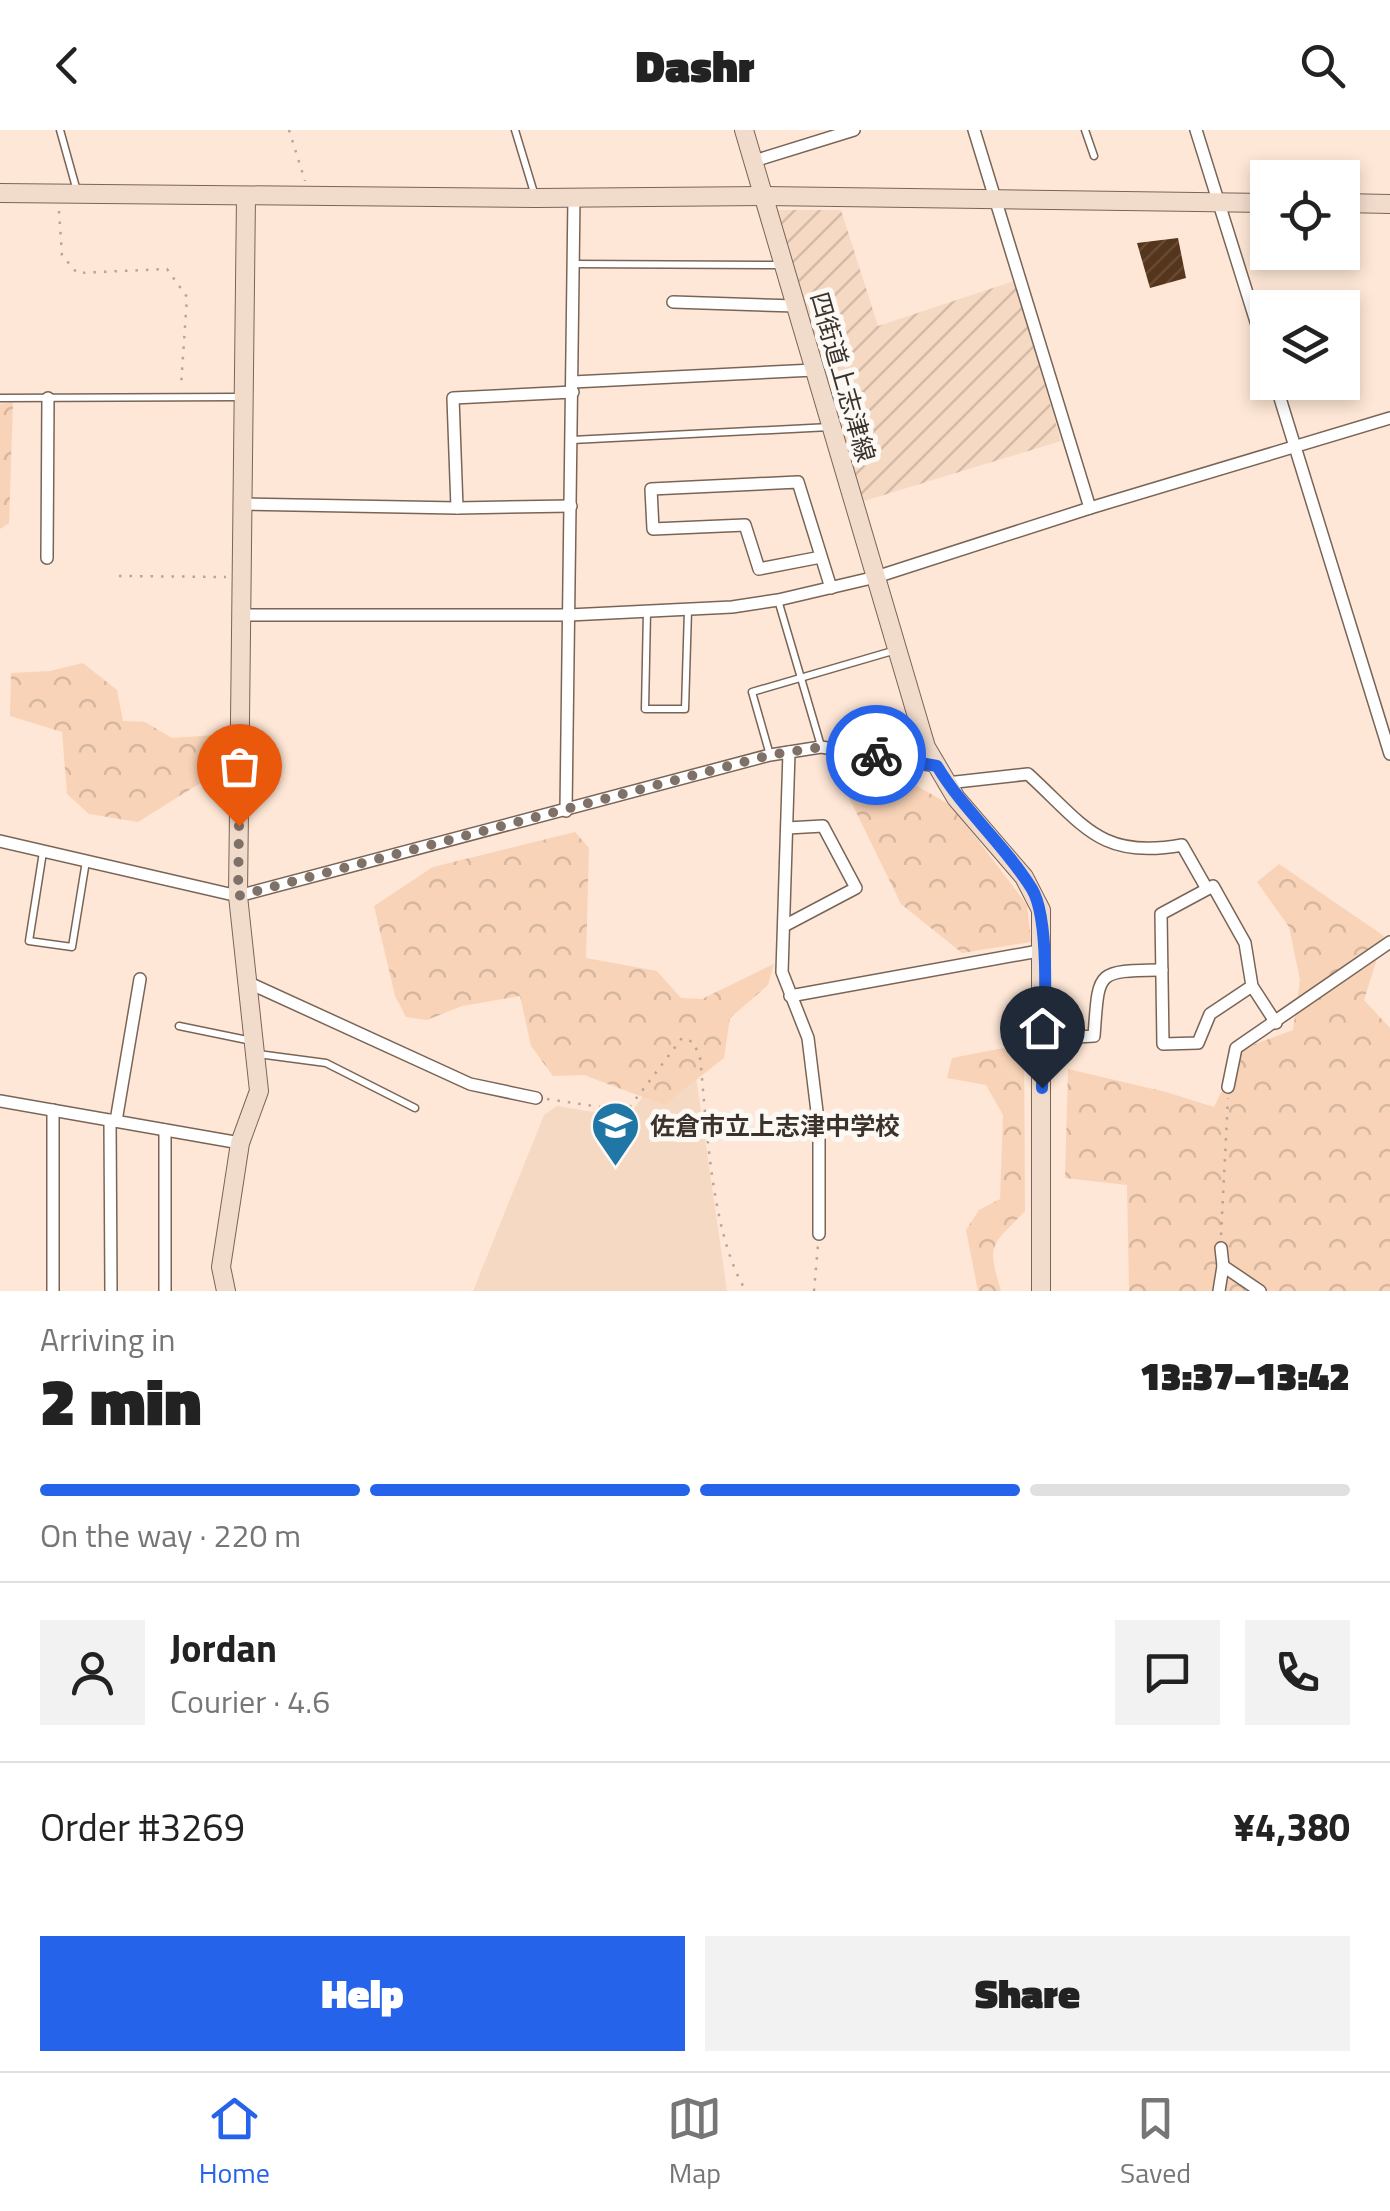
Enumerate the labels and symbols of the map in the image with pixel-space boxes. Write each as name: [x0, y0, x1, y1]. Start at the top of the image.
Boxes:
street label: 四街道上志津線: [801, 288, 885, 466]
courier: [826, 705, 926, 805]
pin: [197, 724, 282, 827]
pin: [1000, 986, 1085, 1089]
school or university icon: 佐倉市立上志津中学校: [589, 1100, 641, 1168]
place label: 佐倉市立上志津中学校: [650, 1107, 900, 1145]

